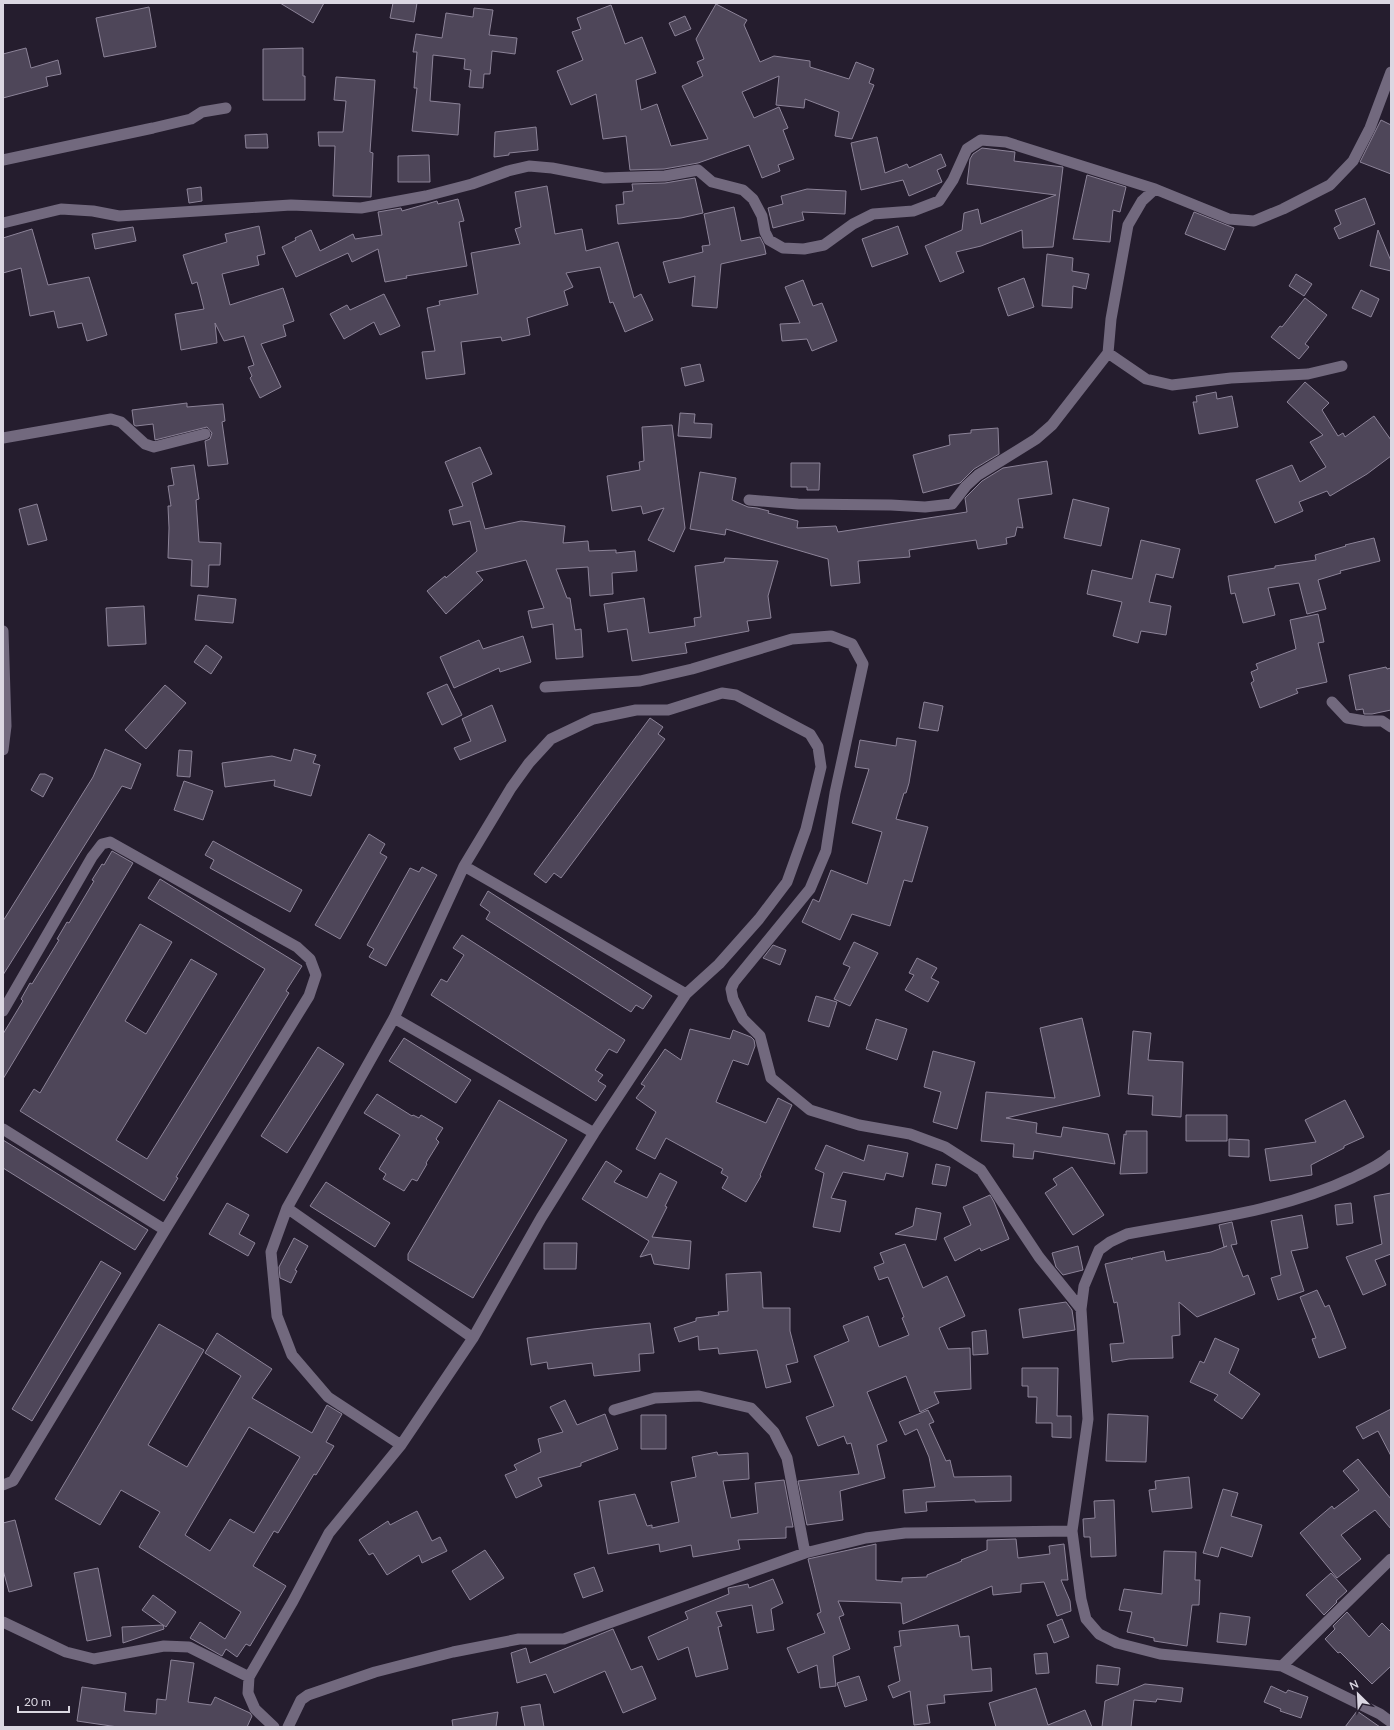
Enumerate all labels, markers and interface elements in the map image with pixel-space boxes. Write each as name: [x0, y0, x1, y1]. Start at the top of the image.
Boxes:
north arrow: [1338, 1674, 1378, 1714]
text: N: [1347, 1677, 1360, 1692]
scale bar: [18, 1688, 69, 1714]
text: 20 m: [24, 1694, 51, 1709]

